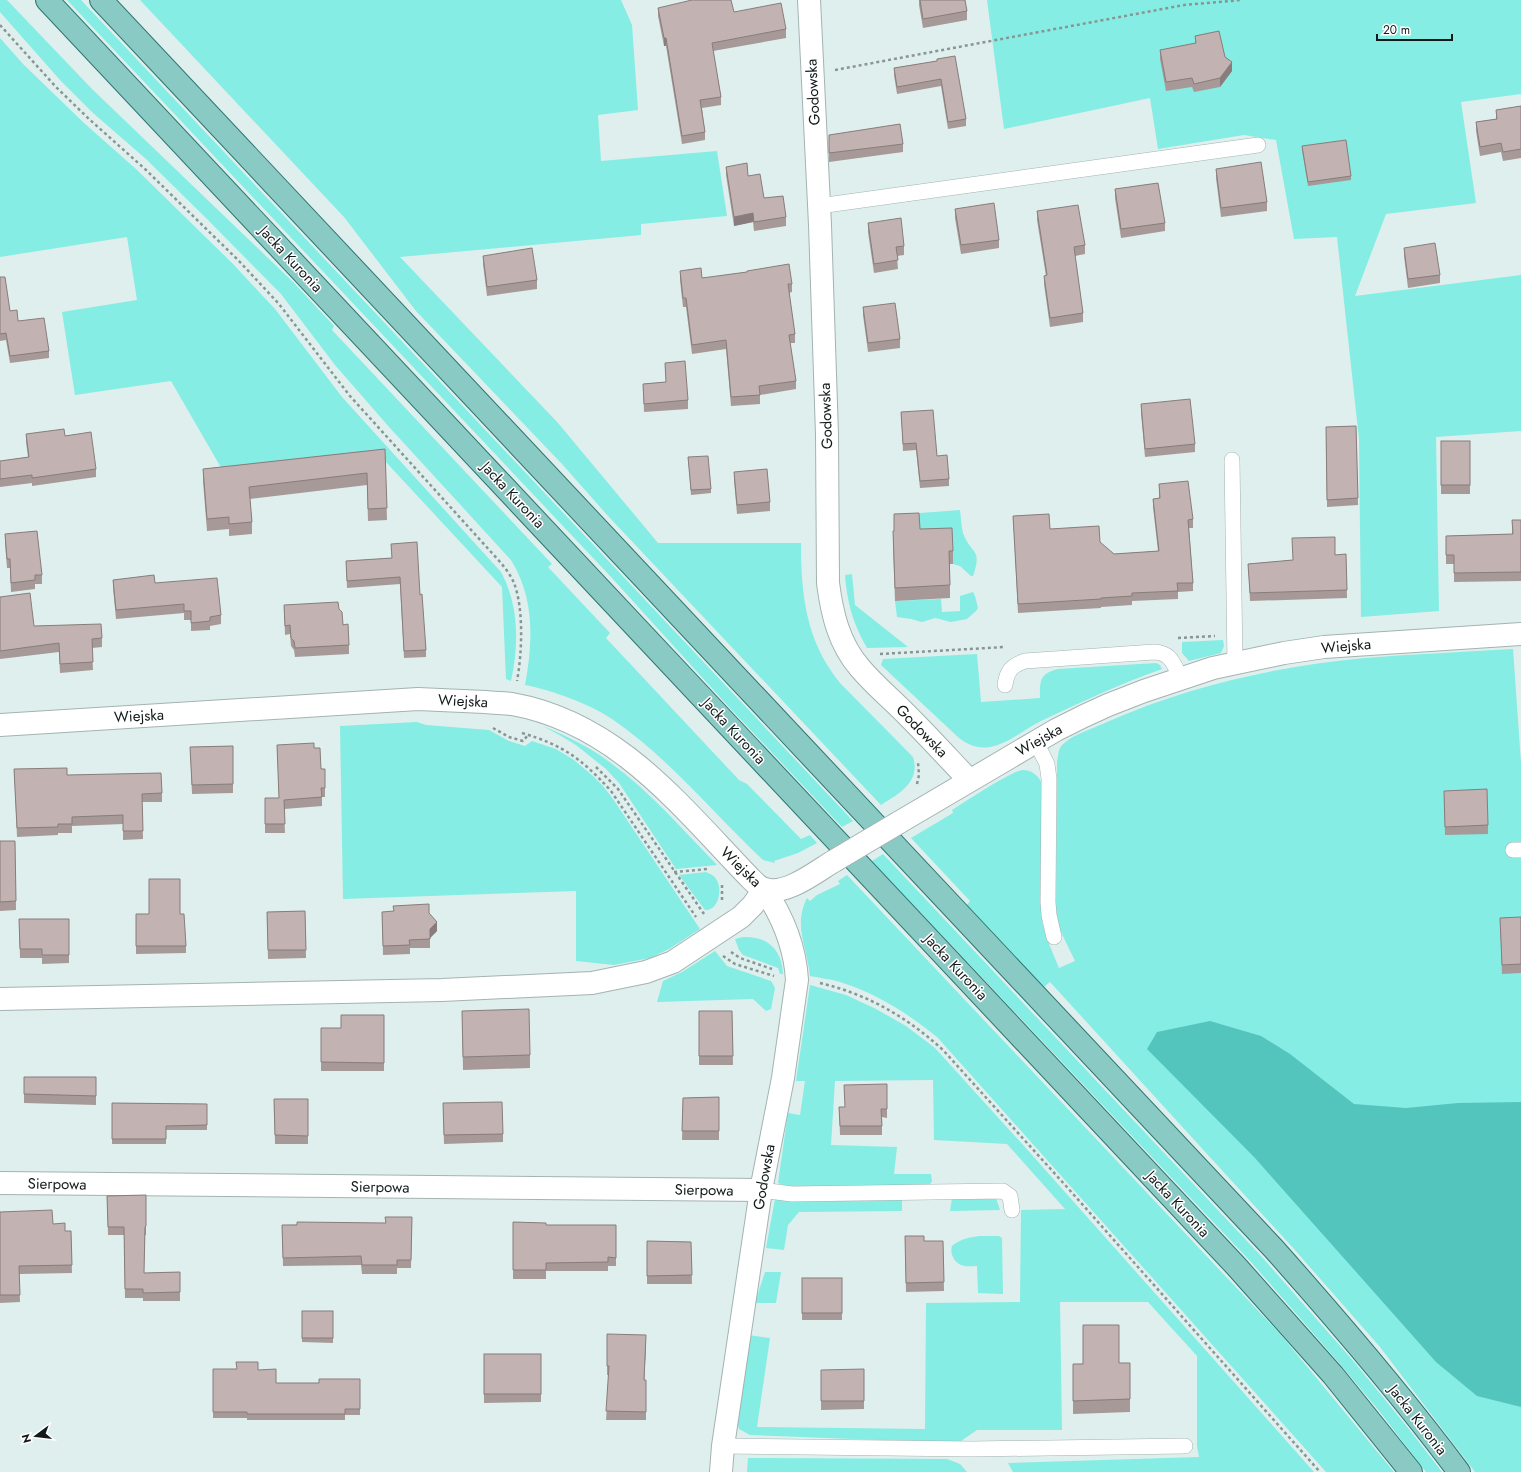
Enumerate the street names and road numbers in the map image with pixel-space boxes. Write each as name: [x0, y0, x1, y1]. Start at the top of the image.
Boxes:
street label: Godowska: [800, 58, 826, 126]
street label: Jacka Kuronia: [253, 219, 328, 297]
street label: Godowska: [814, 382, 838, 450]
street label: Jacka Kuronia: [475, 455, 550, 533]
street label: Wiejska: [1320, 633, 1372, 659]
street label: Wiejska: [437, 689, 489, 713]
street label: Jacka Kuronia: [696, 691, 771, 769]
street label: Godowska: [891, 699, 953, 763]
street label: Wiejska: [113, 704, 165, 728]
street label: Wiejska: [1012, 718, 1066, 762]
street label: Wiejska: [715, 842, 767, 892]
street label: Jacka Kuronia: [918, 927, 993, 1005]
street label: Godowska: [747, 1142, 781, 1212]
street label: Jacka Kuronia: [1140, 1164, 1215, 1242]
street label: Sierpowa: [27, 1172, 87, 1196]
street label: Sierpowa: [350, 1175, 410, 1199]
street label: Sierpowa: [674, 1178, 734, 1202]
street label: Jacka Kuronia: [1382, 1378, 1453, 1460]

